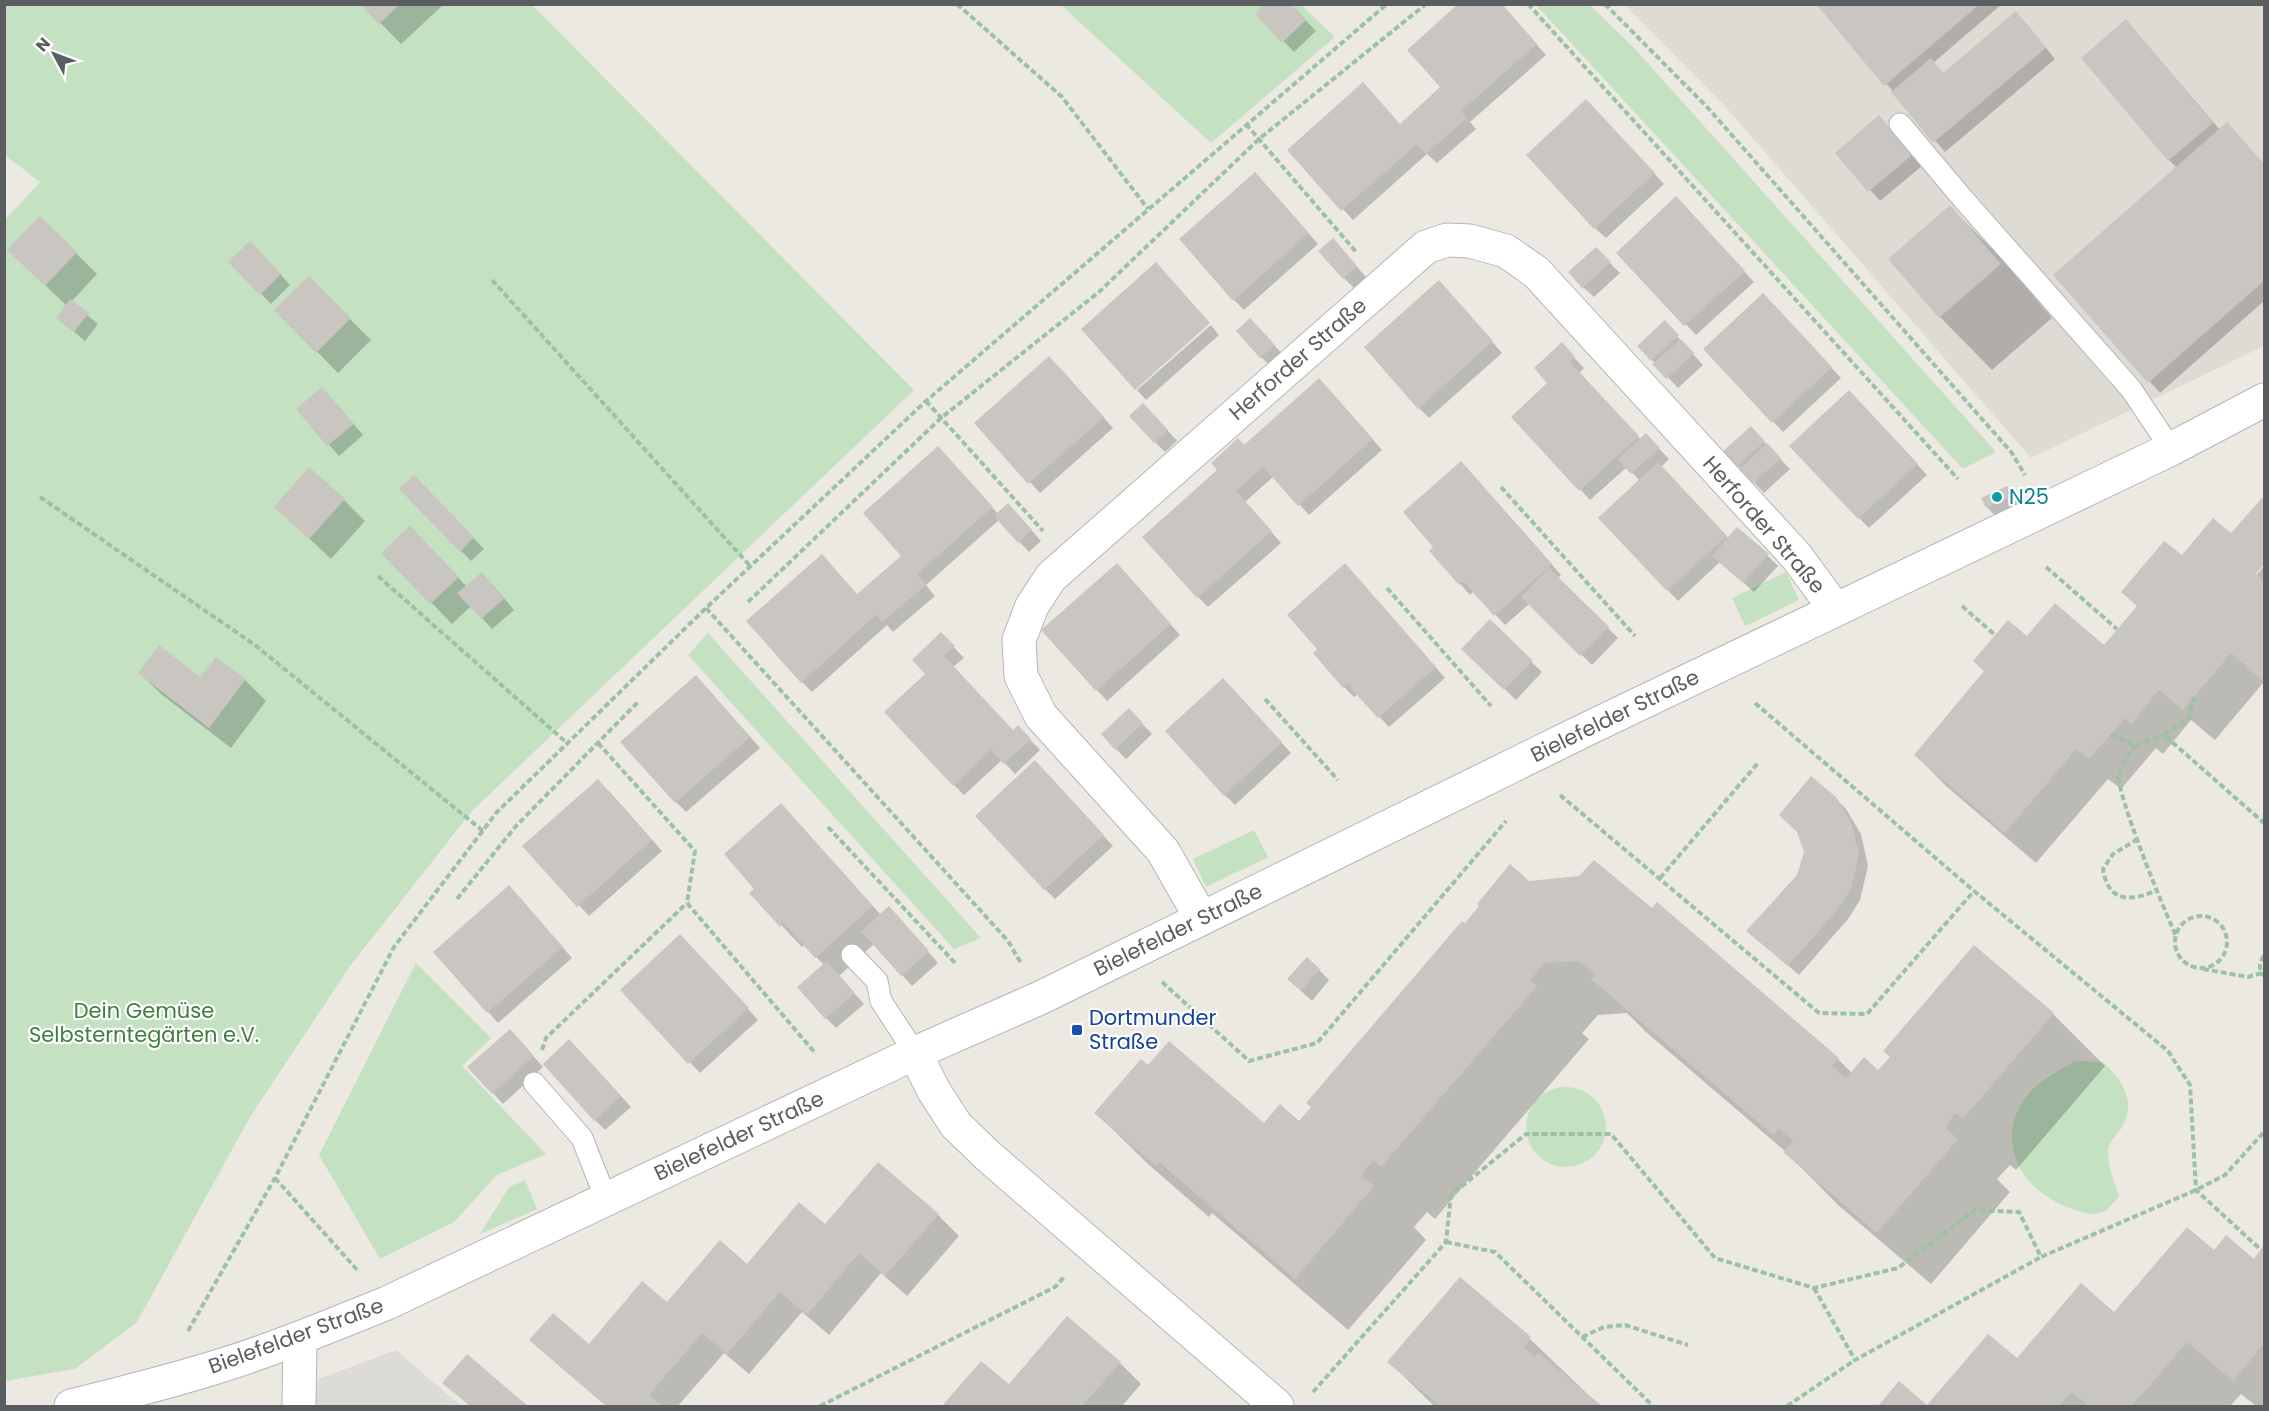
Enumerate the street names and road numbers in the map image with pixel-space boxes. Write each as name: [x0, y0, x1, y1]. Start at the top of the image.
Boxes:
street label: Herforder Straße: [1223, 291, 1373, 426]
street label: Herforder Straße: [1697, 450, 1832, 600]
street label: Bielefelder Straße: [1526, 662, 1704, 769]
street label: Bielefelder Straße: [1089, 876, 1267, 983]
street label: Bielefelder Straße: [649, 1083, 828, 1188]
street label: Bielefelder Straße: [204, 1290, 387, 1381]

